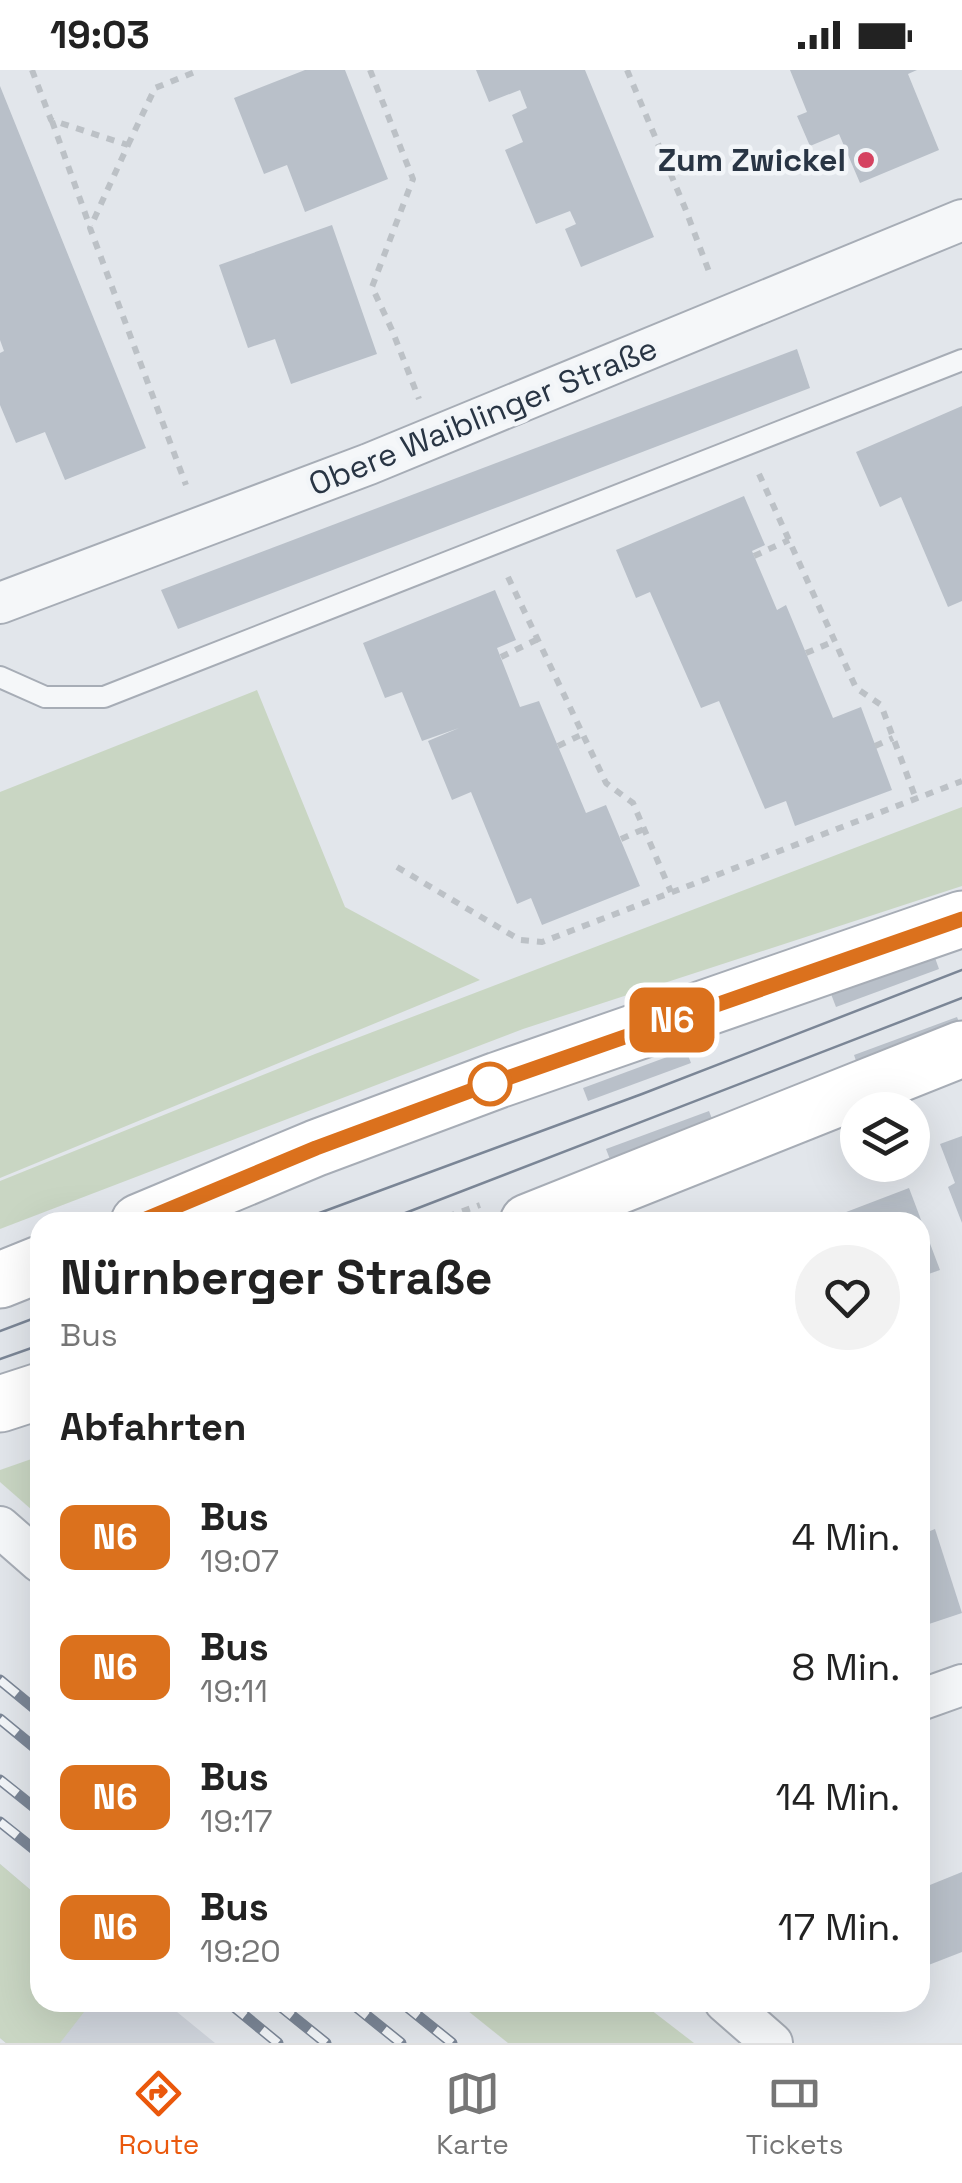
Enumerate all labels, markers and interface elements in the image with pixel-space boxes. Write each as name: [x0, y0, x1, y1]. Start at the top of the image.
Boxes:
text: 19:03: [50, 11, 150, 59]
place label: Zum Zwickel: [658, 140, 846, 180]
marker: Zum Zwickel: [855, 149, 877, 171]
street label: Obere Waiblinger Straße: [303, 328, 663, 504]
line badge: N6: [627, 988, 717, 1052]
text: N6: [649, 998, 695, 1042]
unlabelled marker: [469, 1063, 511, 1105]
map controls: [840, 1092, 930, 1182]
button: layers: [840, 1092, 930, 1182]
button: heart: [795, 1245, 900, 1350]
text: Nürnberger Straße: [60, 1247, 492, 1308]
text: Bus: [60, 1315, 118, 1355]
text: Abfahrten: [60, 1403, 246, 1451]
text: Bus: [200, 1493, 269, 1541]
text: 4 Min.: [791, 1513, 900, 1561]
text: N6: [92, 1515, 138, 1559]
text: 19:07: [200, 1541, 279, 1581]
text: Bus: [200, 1623, 269, 1671]
text: 8 Min.: [791, 1643, 900, 1691]
text: N6: [92, 1645, 138, 1689]
text: 19:11: [200, 1671, 268, 1711]
text: Bus: [200, 1753, 269, 1801]
text: 14 Min.: [776, 1773, 900, 1821]
text: N6: [92, 1775, 138, 1819]
text: 19:17: [200, 1801, 272, 1841]
text: Bus: [200, 1883, 269, 1931]
text: 17 Min.: [778, 1903, 900, 1951]
text: N6: [92, 1905, 138, 1949]
text: 19:20: [200, 1931, 281, 1971]
tab: Route: [118, 2066, 199, 2162]
tab: Karte: [436, 2066, 509, 2162]
tab: Tickets: [746, 2066, 844, 2162]

